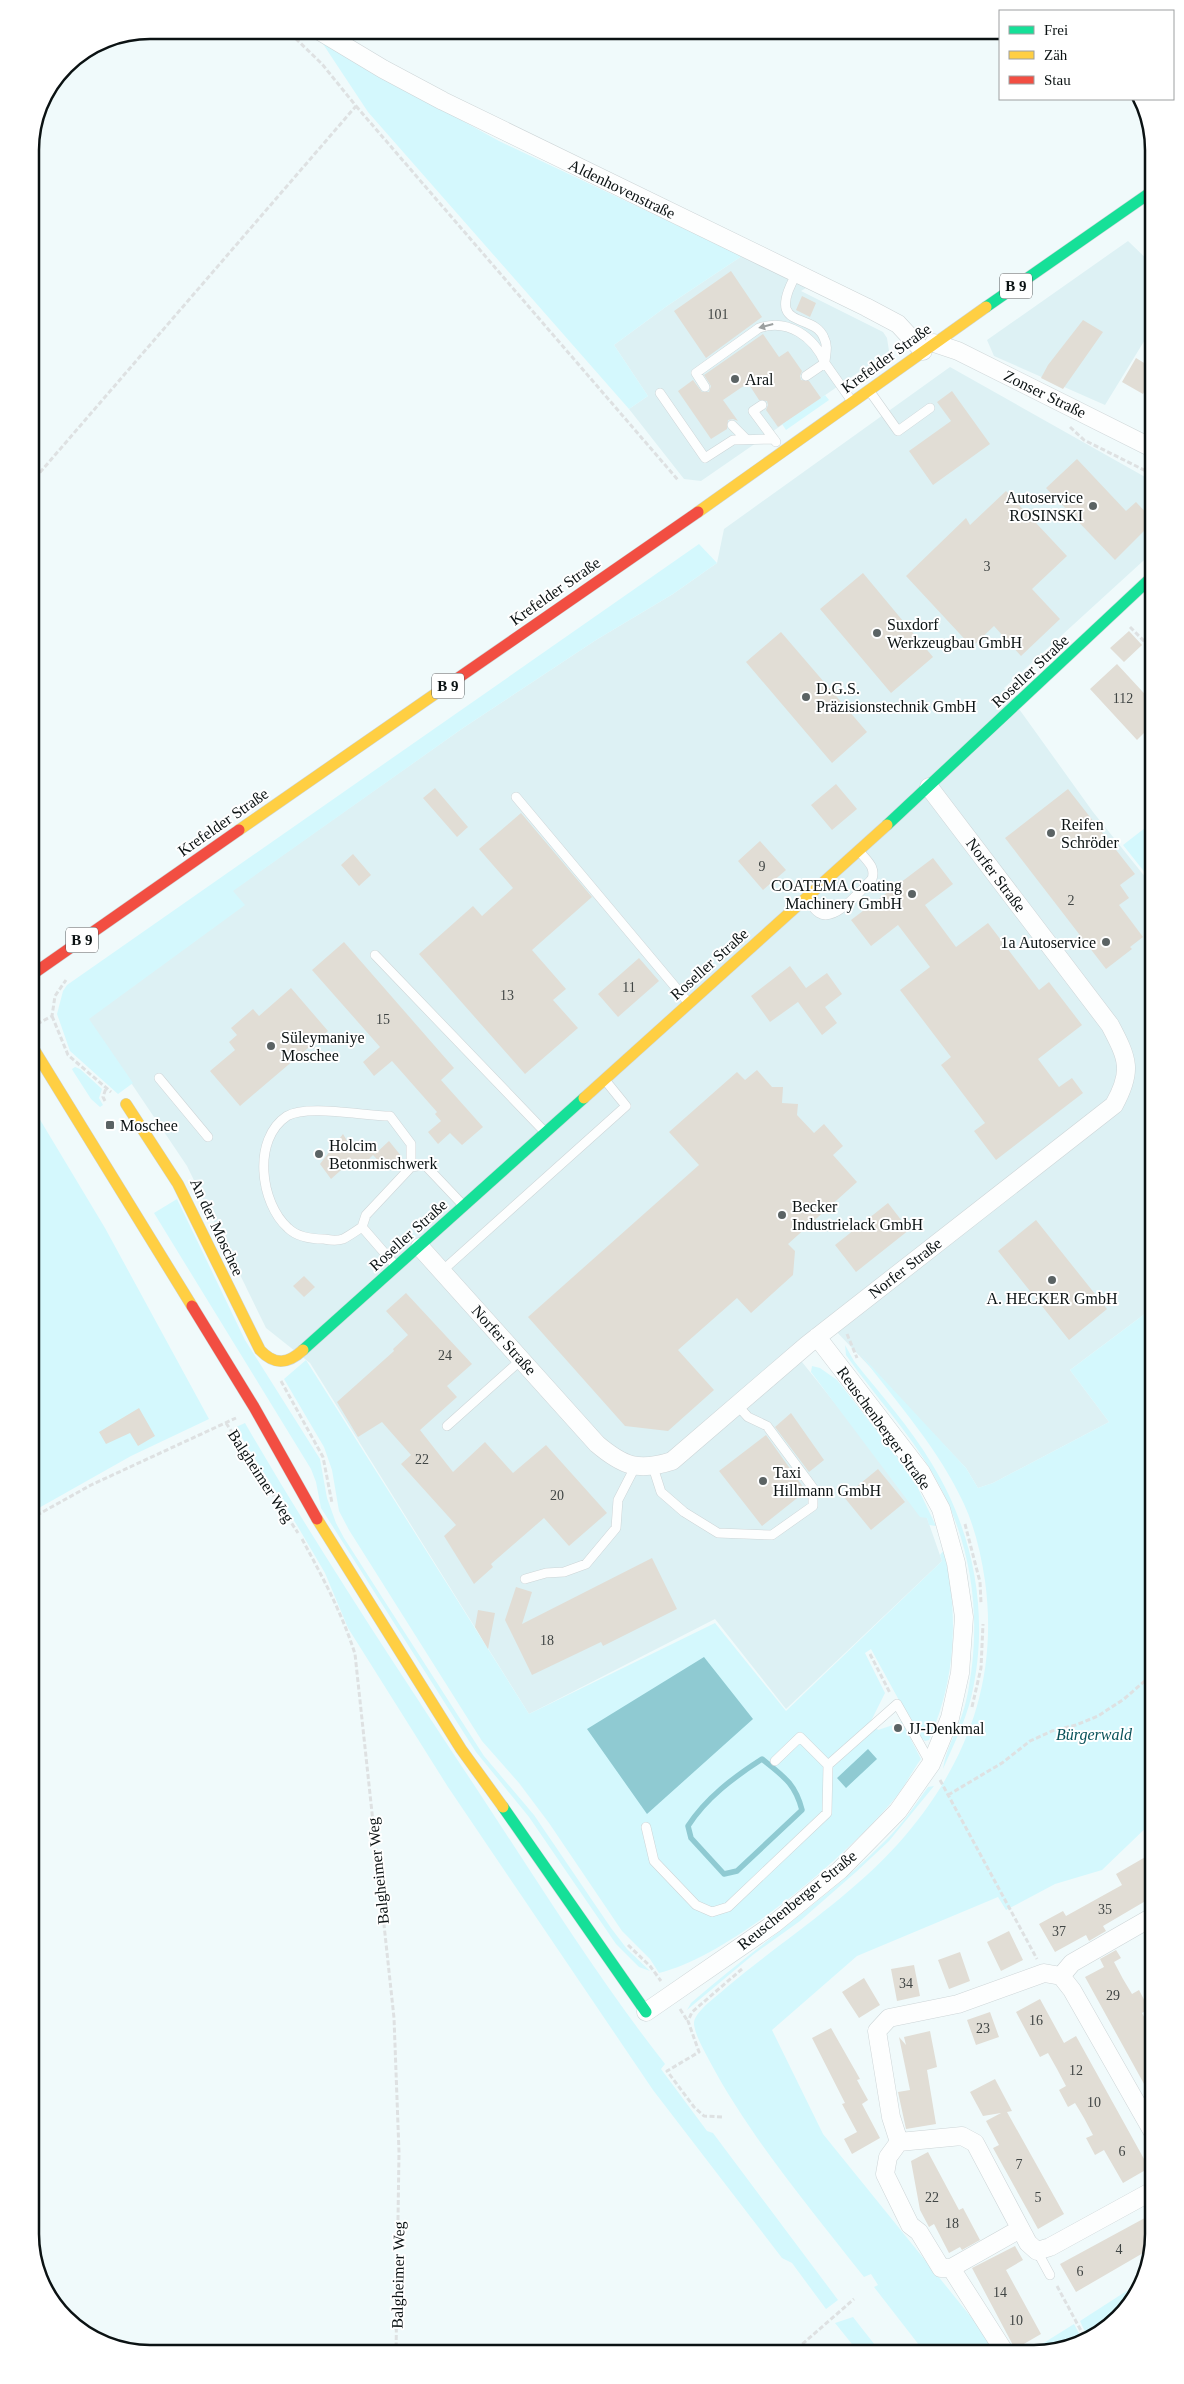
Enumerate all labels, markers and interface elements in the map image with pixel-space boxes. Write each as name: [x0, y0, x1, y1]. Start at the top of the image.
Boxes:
legend: [999, 10, 1174, 100]
text: Frei: [1044, 22, 1068, 38]
text: Zäh: [1044, 47, 1068, 63]
text: Stau: [1044, 72, 1071, 88]
street label: Aldenhovenstraße: [566, 156, 678, 222]
road number: B 9: [1000, 274, 1032, 298]
house number: 101: [708, 307, 729, 322]
street label: Krefelder Straße: [838, 320, 934, 396]
one-way arrow: [759, 323, 774, 331]
street label: Zonser Straße: [1001, 367, 1089, 421]
place label: Aral: [745, 371, 774, 388]
marker: Aral: [729, 373, 741, 385]
place label: Autoservice ROSINSKI: [1006, 489, 1083, 524]
marker: Autoservice ROSINSKI: [1087, 500, 1099, 512]
street label: Krefelder Straße: [507, 554, 603, 628]
house number: 3: [984, 559, 991, 574]
place label: Suxdorf Werkzeugbau GmbH: [887, 616, 1023, 652]
marker: Suxdorf Werkzeugbau GmbH: [871, 627, 883, 639]
street label: Roseller Straße: [988, 631, 1072, 711]
road number: B 9: [432, 674, 464, 698]
place label: D.G.S. Präzisionstechnik GmbH: [816, 680, 977, 715]
marker: D.G.S. Präzisionstechnik GmbH: [800, 691, 812, 703]
house number: 112: [1113, 691, 1133, 706]
street label: Krefelder Straße: [175, 785, 271, 859]
place label: Reifen Schröder: [1061, 816, 1119, 851]
marker: Reifen Schröder: [1045, 827, 1057, 839]
street label: Norfer Straße: [963, 835, 1029, 915]
house number: 9: [759, 859, 766, 874]
place label: COATEMA Coating Machinery GmbH: [771, 877, 902, 913]
marker: COATEMA Coating Machinery GmbH: [906, 888, 918, 900]
house number: 2: [1068, 893, 1075, 908]
street label: Roseller Straße: [667, 925, 751, 1003]
road number: B 9: [66, 928, 98, 952]
place label: 1a Autoservice: [1000, 934, 1096, 951]
marker: 1a Autoservice: [1100, 936, 1112, 948]
house number: 11: [622, 980, 636, 995]
house number: 13: [500, 988, 514, 1003]
house number: 15: [376, 1012, 390, 1027]
place label: Süleymaniye Moschee: [281, 1029, 365, 1064]
marker: Süleymaniye Moschee: [265, 1040, 277, 1052]
place label: Moschee: [120, 1117, 178, 1134]
marker: Moschee: [104, 1119, 116, 1131]
place label: Holcim Betonmischwerk: [329, 1137, 437, 1172]
marker: Holcim Betonmischwerk: [313, 1148, 325, 1160]
street label: An der Moschee: [187, 1175, 247, 1279]
street label: Roseller Straße: [366, 1196, 450, 1274]
place label: Becker Industrielack GmbH: [792, 1198, 924, 1233]
marker: Becker Industrielack GmbH: [776, 1209, 788, 1221]
street label: Norfer Straße: [865, 1234, 945, 1302]
marker: A. HECKER GmbH: [1046, 1274, 1058, 1286]
place label: A. HECKER GmbH: [986, 1290, 1118, 1307]
street label: Norfer Straße: [468, 1302, 540, 1378]
house number: 24: [438, 1348, 452, 1363]
street label: Reuschenberger Straße: [833, 1363, 934, 1493]
street label: Balgheimer Weg: [224, 1426, 297, 1526]
house number: 22: [415, 1452, 429, 1467]
place label: Taxi Hillmann GmbH: [773, 1464, 881, 1499]
marker: Taxi Hillmann GmbH: [757, 1475, 769, 1487]
house number: 20: [550, 1488, 564, 1503]
house number: 18: [540, 1633, 554, 1648]
place label: JJ-Denkmal: [908, 1720, 985, 1737]
marker: JJ-Denkmal: [892, 1722, 904, 1734]
park label: Bürgerwald: [1056, 1726, 1133, 1744]
street label: Balgheimer Weg: [364, 1817, 393, 1925]
street label: Reuschenberger Straße: [734, 1847, 860, 1954]
house number: 35: [1098, 1902, 1112, 1917]
house number: 37: [1052, 1924, 1066, 1939]
house number: 34: [899, 1976, 913, 1991]
house number: 29: [1106, 1988, 1120, 2003]
house number: 16: [1029, 2013, 1043, 2028]
house number: 23: [976, 2021, 990, 2036]
house number: 12: [1069, 2063, 1083, 2078]
house number: 10: [1087, 2095, 1101, 2110]
house number: 6: [1119, 2144, 1126, 2159]
house number: 7: [1016, 2157, 1023, 2172]
house number: 22: [925, 2190, 939, 2205]
house number: 5: [1035, 2190, 1042, 2205]
house number: 18: [945, 2216, 959, 2231]
street label: Balgheimer Weg: [389, 2221, 408, 2329]
house number: 4: [1116, 2242, 1123, 2257]
house number: 6: [1077, 2264, 1084, 2279]
house number: 14: [993, 2285, 1007, 2300]
house number: 10: [1009, 2313, 1023, 2328]

